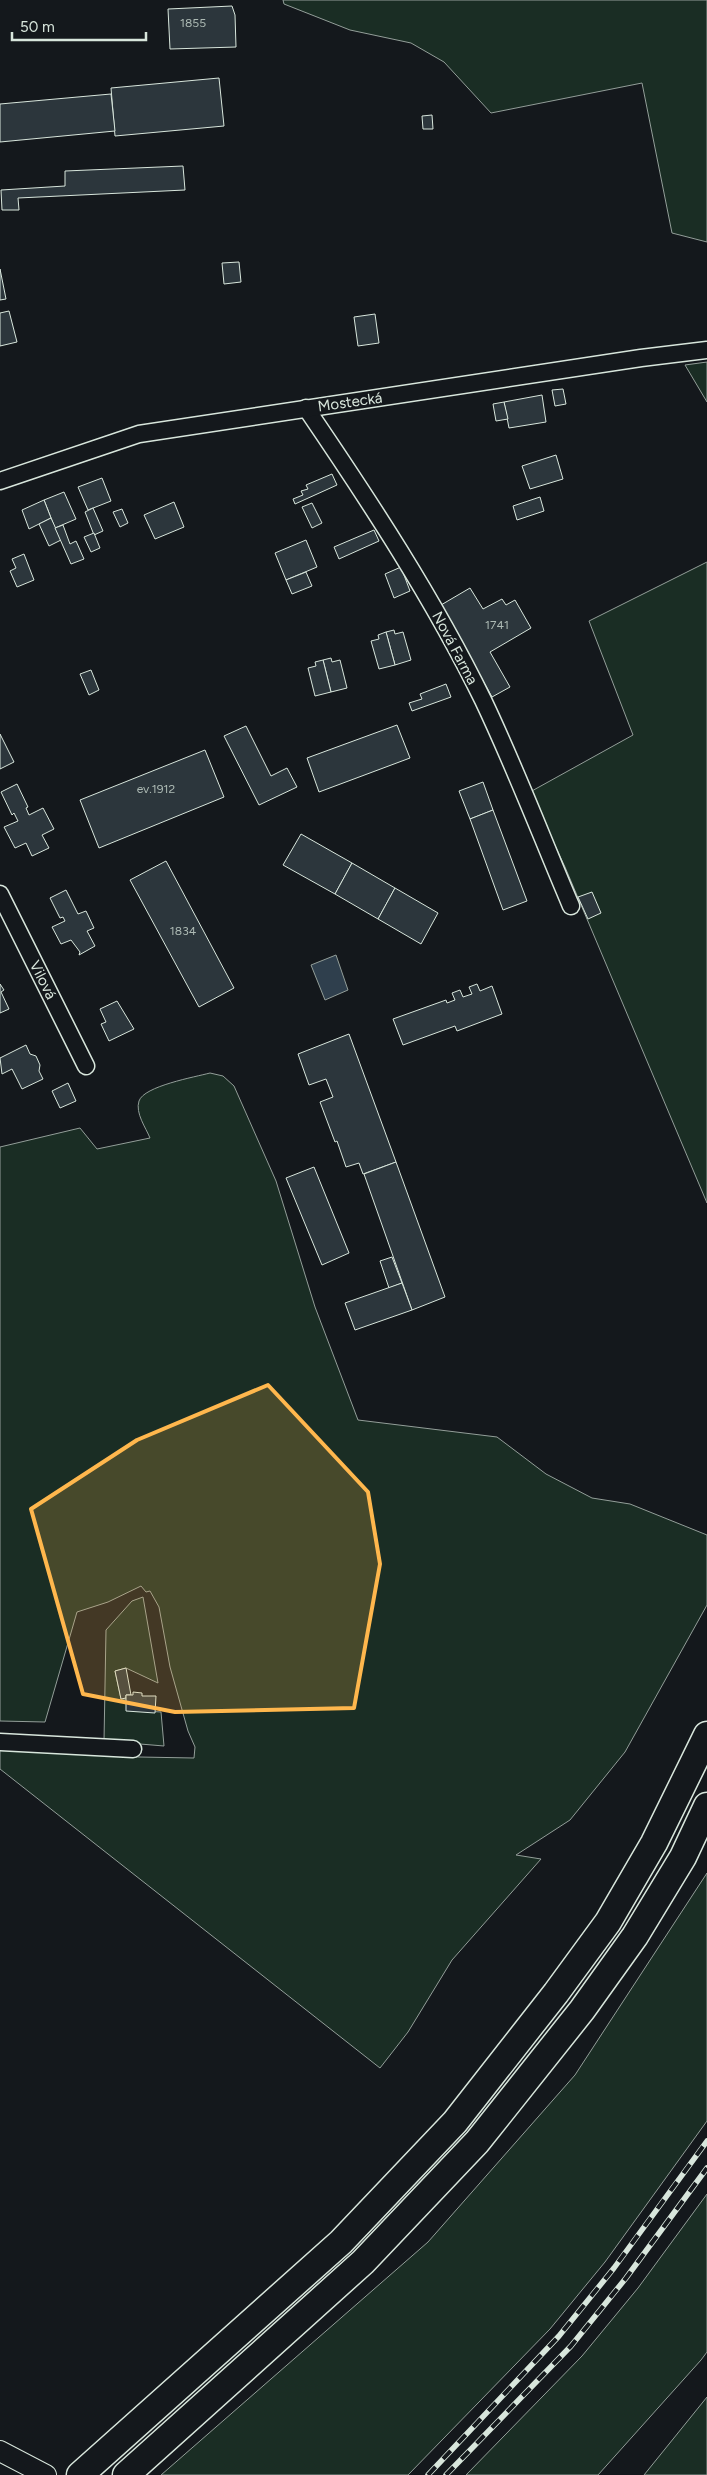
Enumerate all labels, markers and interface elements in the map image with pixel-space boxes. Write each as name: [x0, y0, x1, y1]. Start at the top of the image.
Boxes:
scale bar: [12, 10, 146, 42]
house number: 1855: [180, 16, 206, 30]
text: 50 m: [20, 18, 55, 36]
street label: Mostecká: [317, 389, 383, 415]
street label: Nová Farma: [428, 608, 482, 688]
house number: 1741: [485, 618, 509, 632]
house number: ev.1912: [137, 782, 175, 796]
house number: 1834: [170, 924, 197, 938]
street label: Vilová: [26, 958, 60, 1002]

